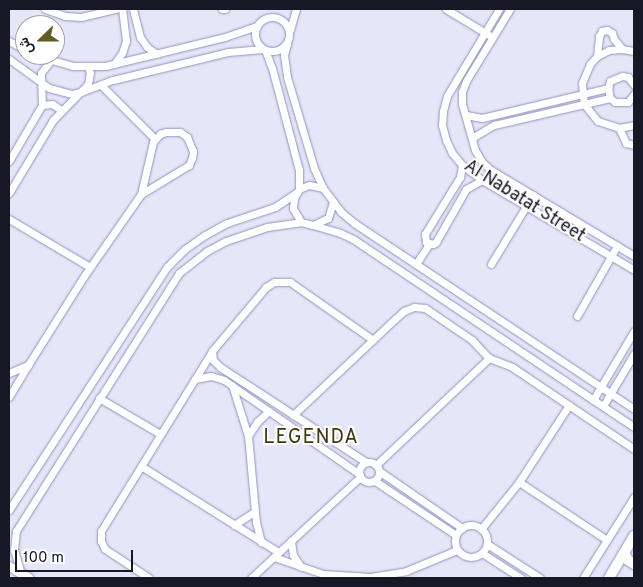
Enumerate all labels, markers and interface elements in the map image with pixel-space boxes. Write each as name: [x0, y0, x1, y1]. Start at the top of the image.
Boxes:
north arrow: [15, 15, 65, 65]
text: ش: [16, 34, 38, 56]
street label: Al Nabatat Street: [459, 156, 589, 248]
district label: LEGENDA: [262, 426, 360, 450]
scale bar: [18, 540, 135, 572]
text: 100 m: [23, 549, 64, 568]

